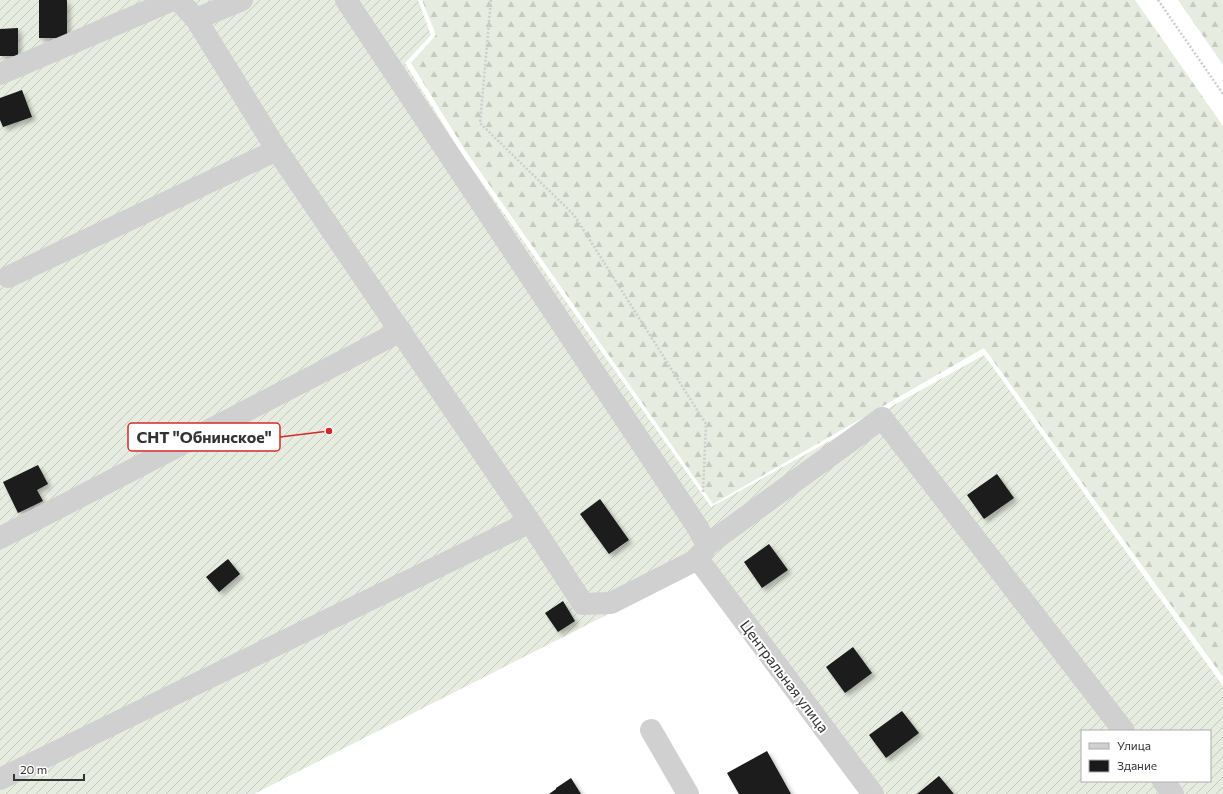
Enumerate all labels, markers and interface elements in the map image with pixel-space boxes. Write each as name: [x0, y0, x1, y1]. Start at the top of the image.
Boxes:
callout: СНТ "Обнинское": [128, 423, 280, 451]
text: СНТ "Обнинское": [136, 427, 272, 446]
street label: Центральная улица: [737, 616, 833, 736]
legend: [1081, 730, 1211, 782]
text: Улица: [1117, 738, 1151, 752]
scale bar: [14, 756, 84, 782]
text: Здание: [1117, 758, 1157, 772]
text: 20 m: [20, 762, 47, 776]

